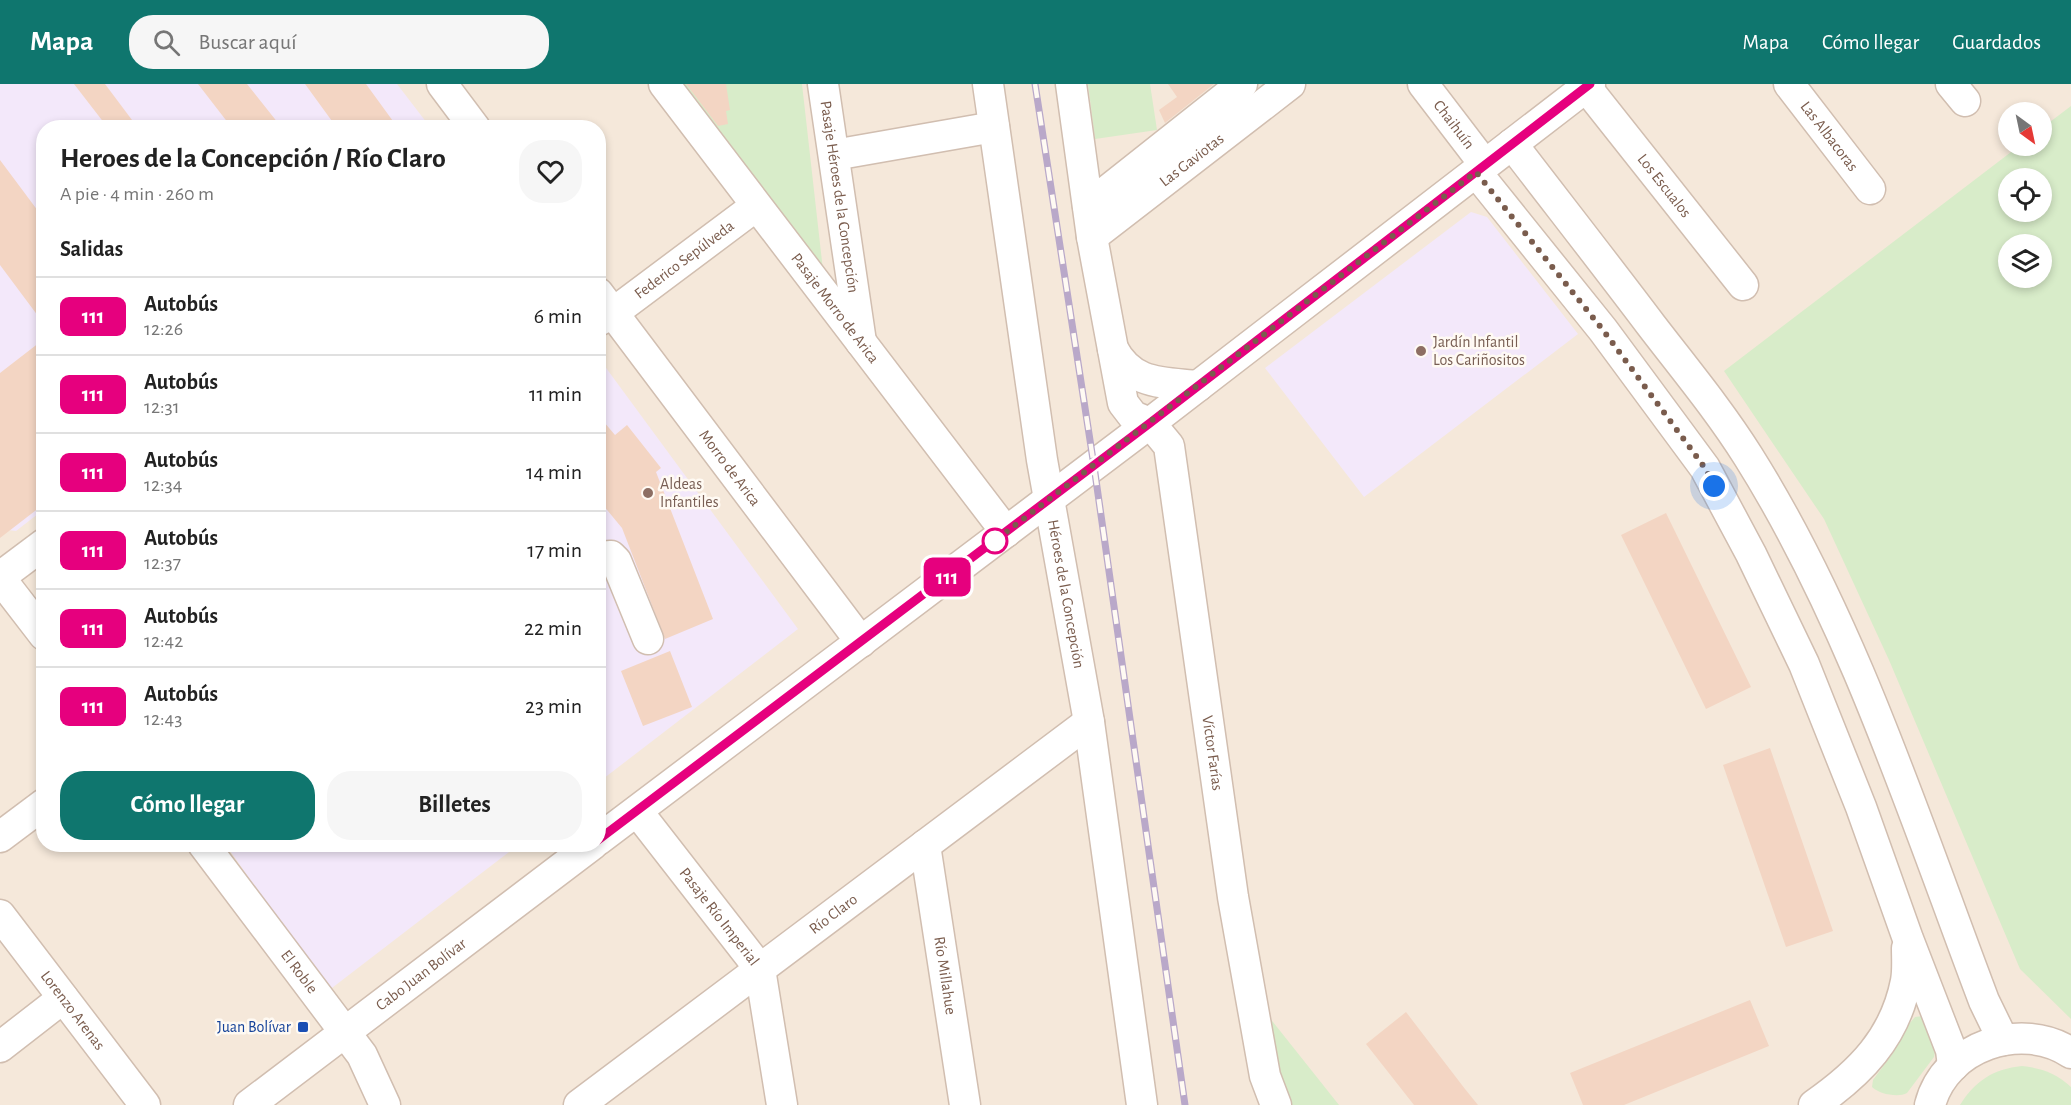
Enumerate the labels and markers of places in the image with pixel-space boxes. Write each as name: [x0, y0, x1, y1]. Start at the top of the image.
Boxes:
place label: Jardín Infantil Los Cariñositos: [1433, 334, 1525, 368]
marker: Jardín Infantil Los Cariñositos: [1414, 344, 1428, 358]
place label: Aldeas Infantiles: [660, 476, 719, 510]
marker: Aldeas Infantiles: [641, 486, 655, 500]
unlabelled marker: [982, 528, 1008, 554]
place label: Juan Bolívar: [217, 1019, 292, 1035]
marker: Juan Bolívar: [296, 1020, 310, 1034]

